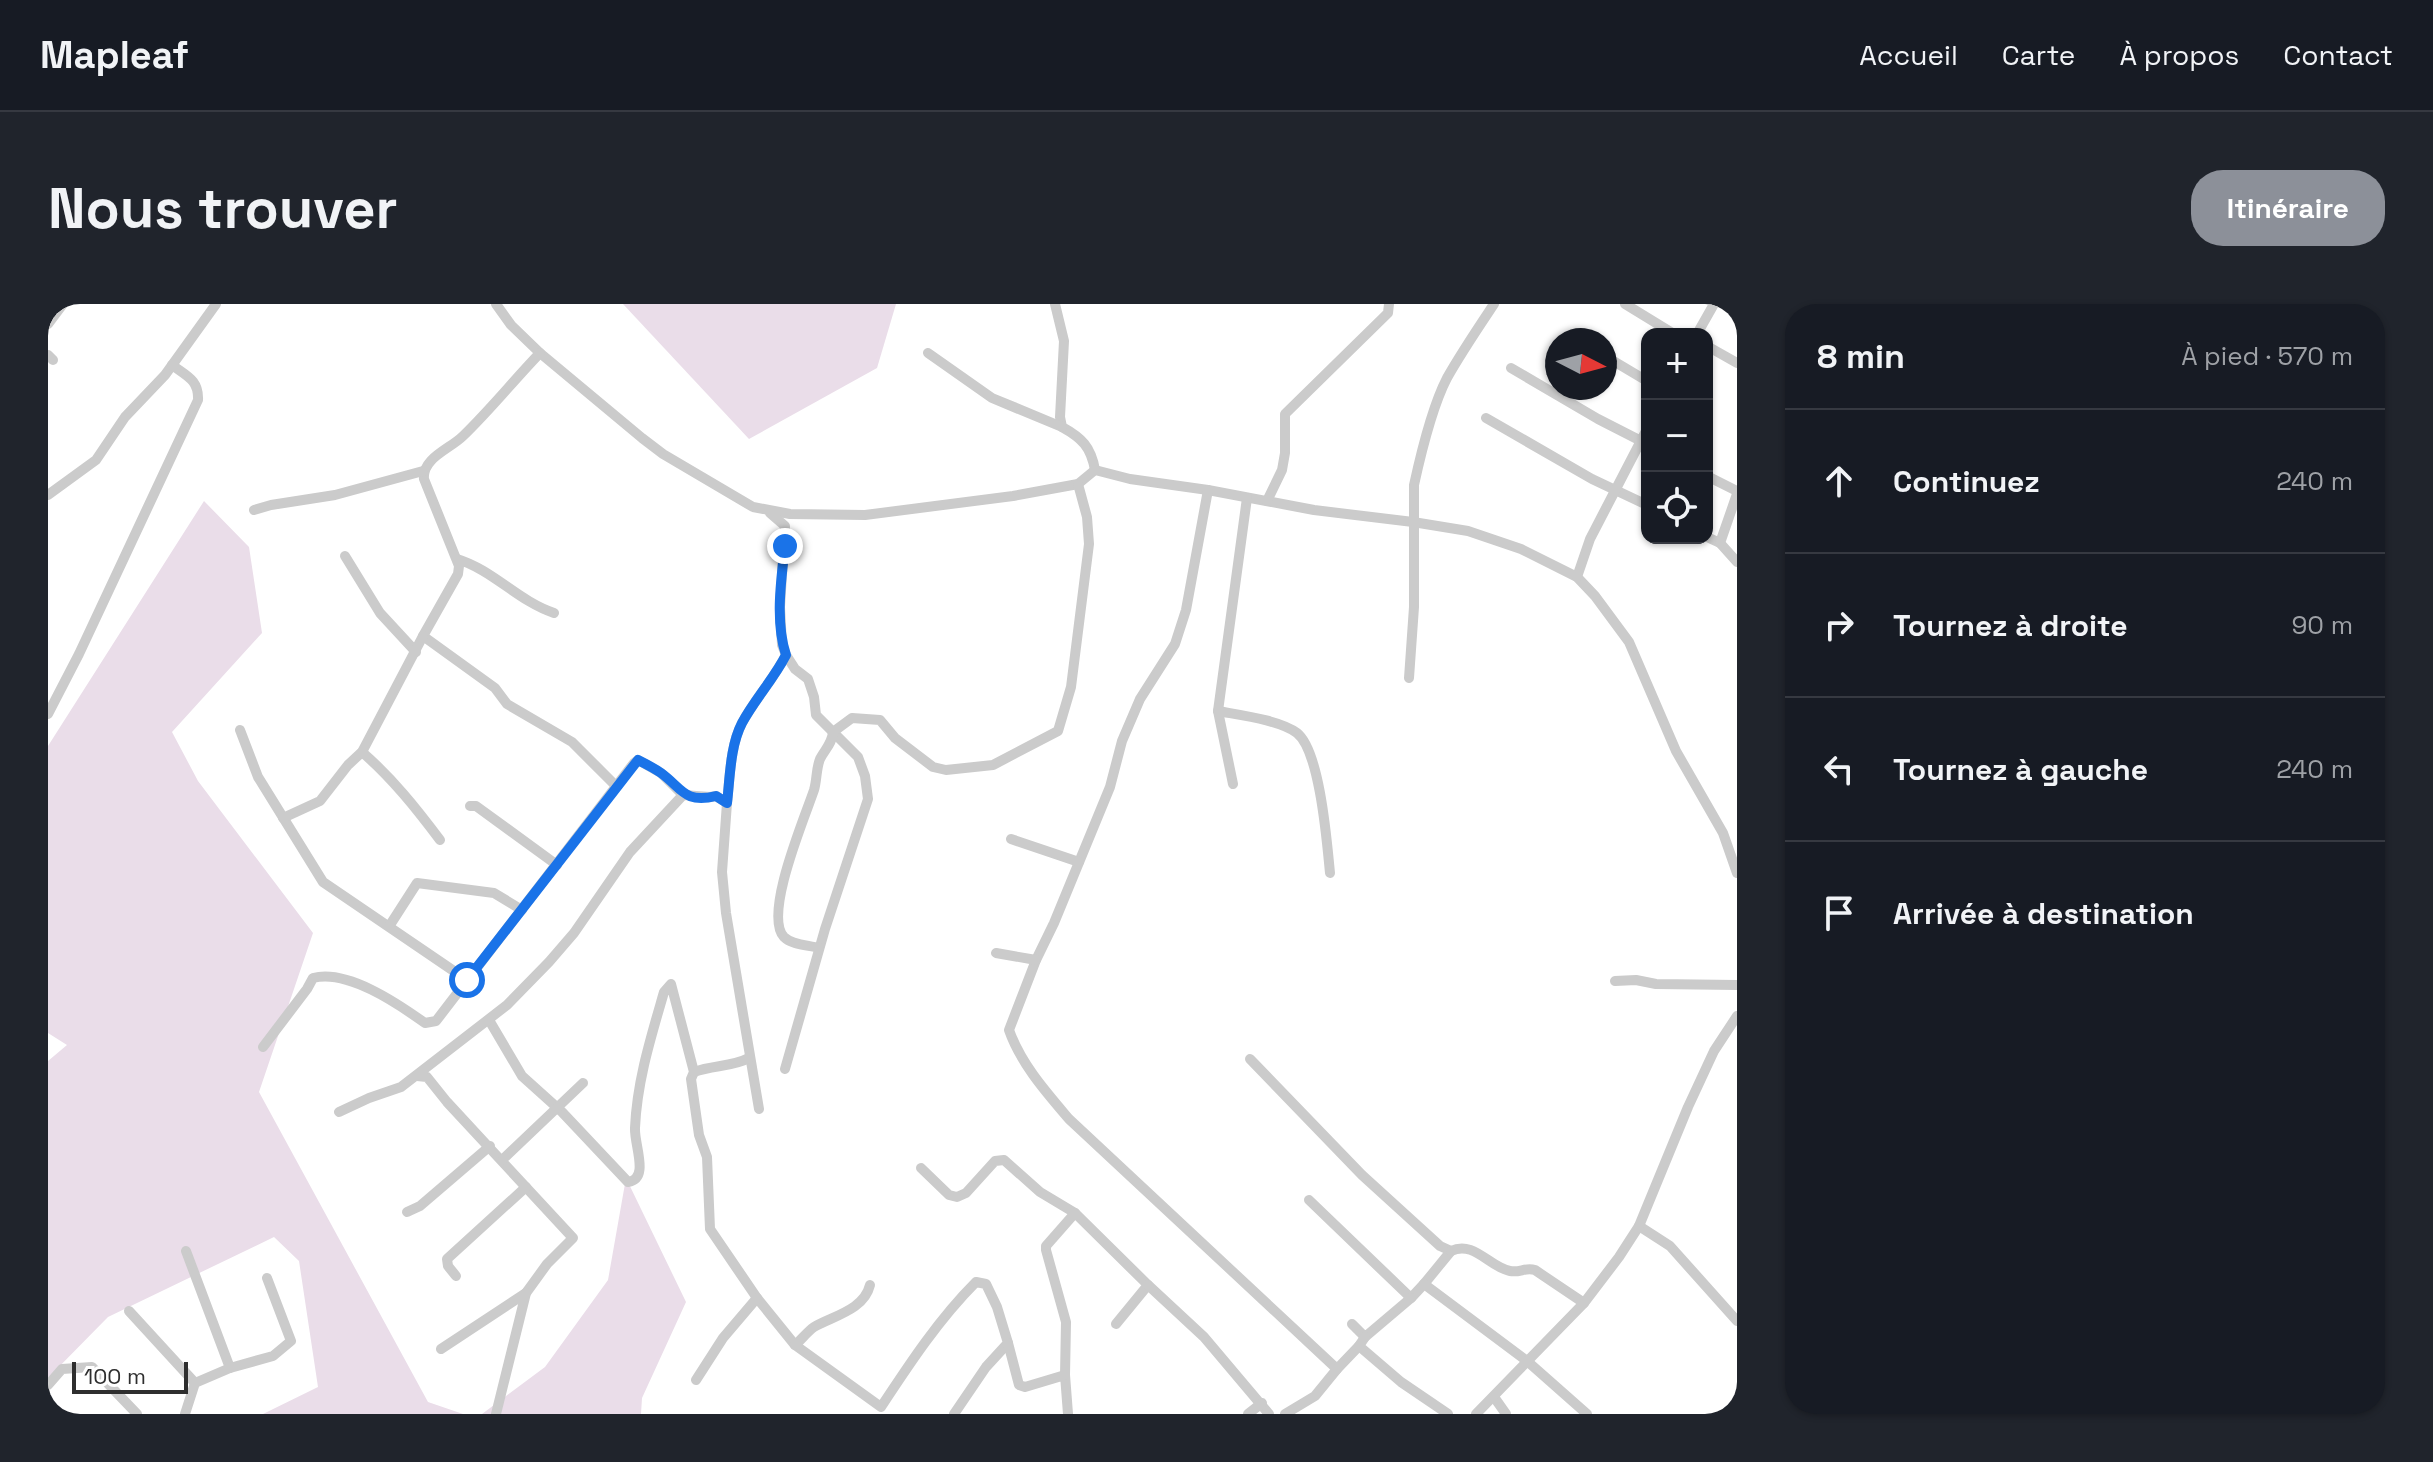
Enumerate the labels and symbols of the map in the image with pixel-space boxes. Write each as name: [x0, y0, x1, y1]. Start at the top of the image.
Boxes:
north arrow: [1545, 328, 1617, 400]
route end: [767, 528, 803, 564]
route start: [449, 962, 485, 998]
scale bar: [72, 1358, 188, 1394]

